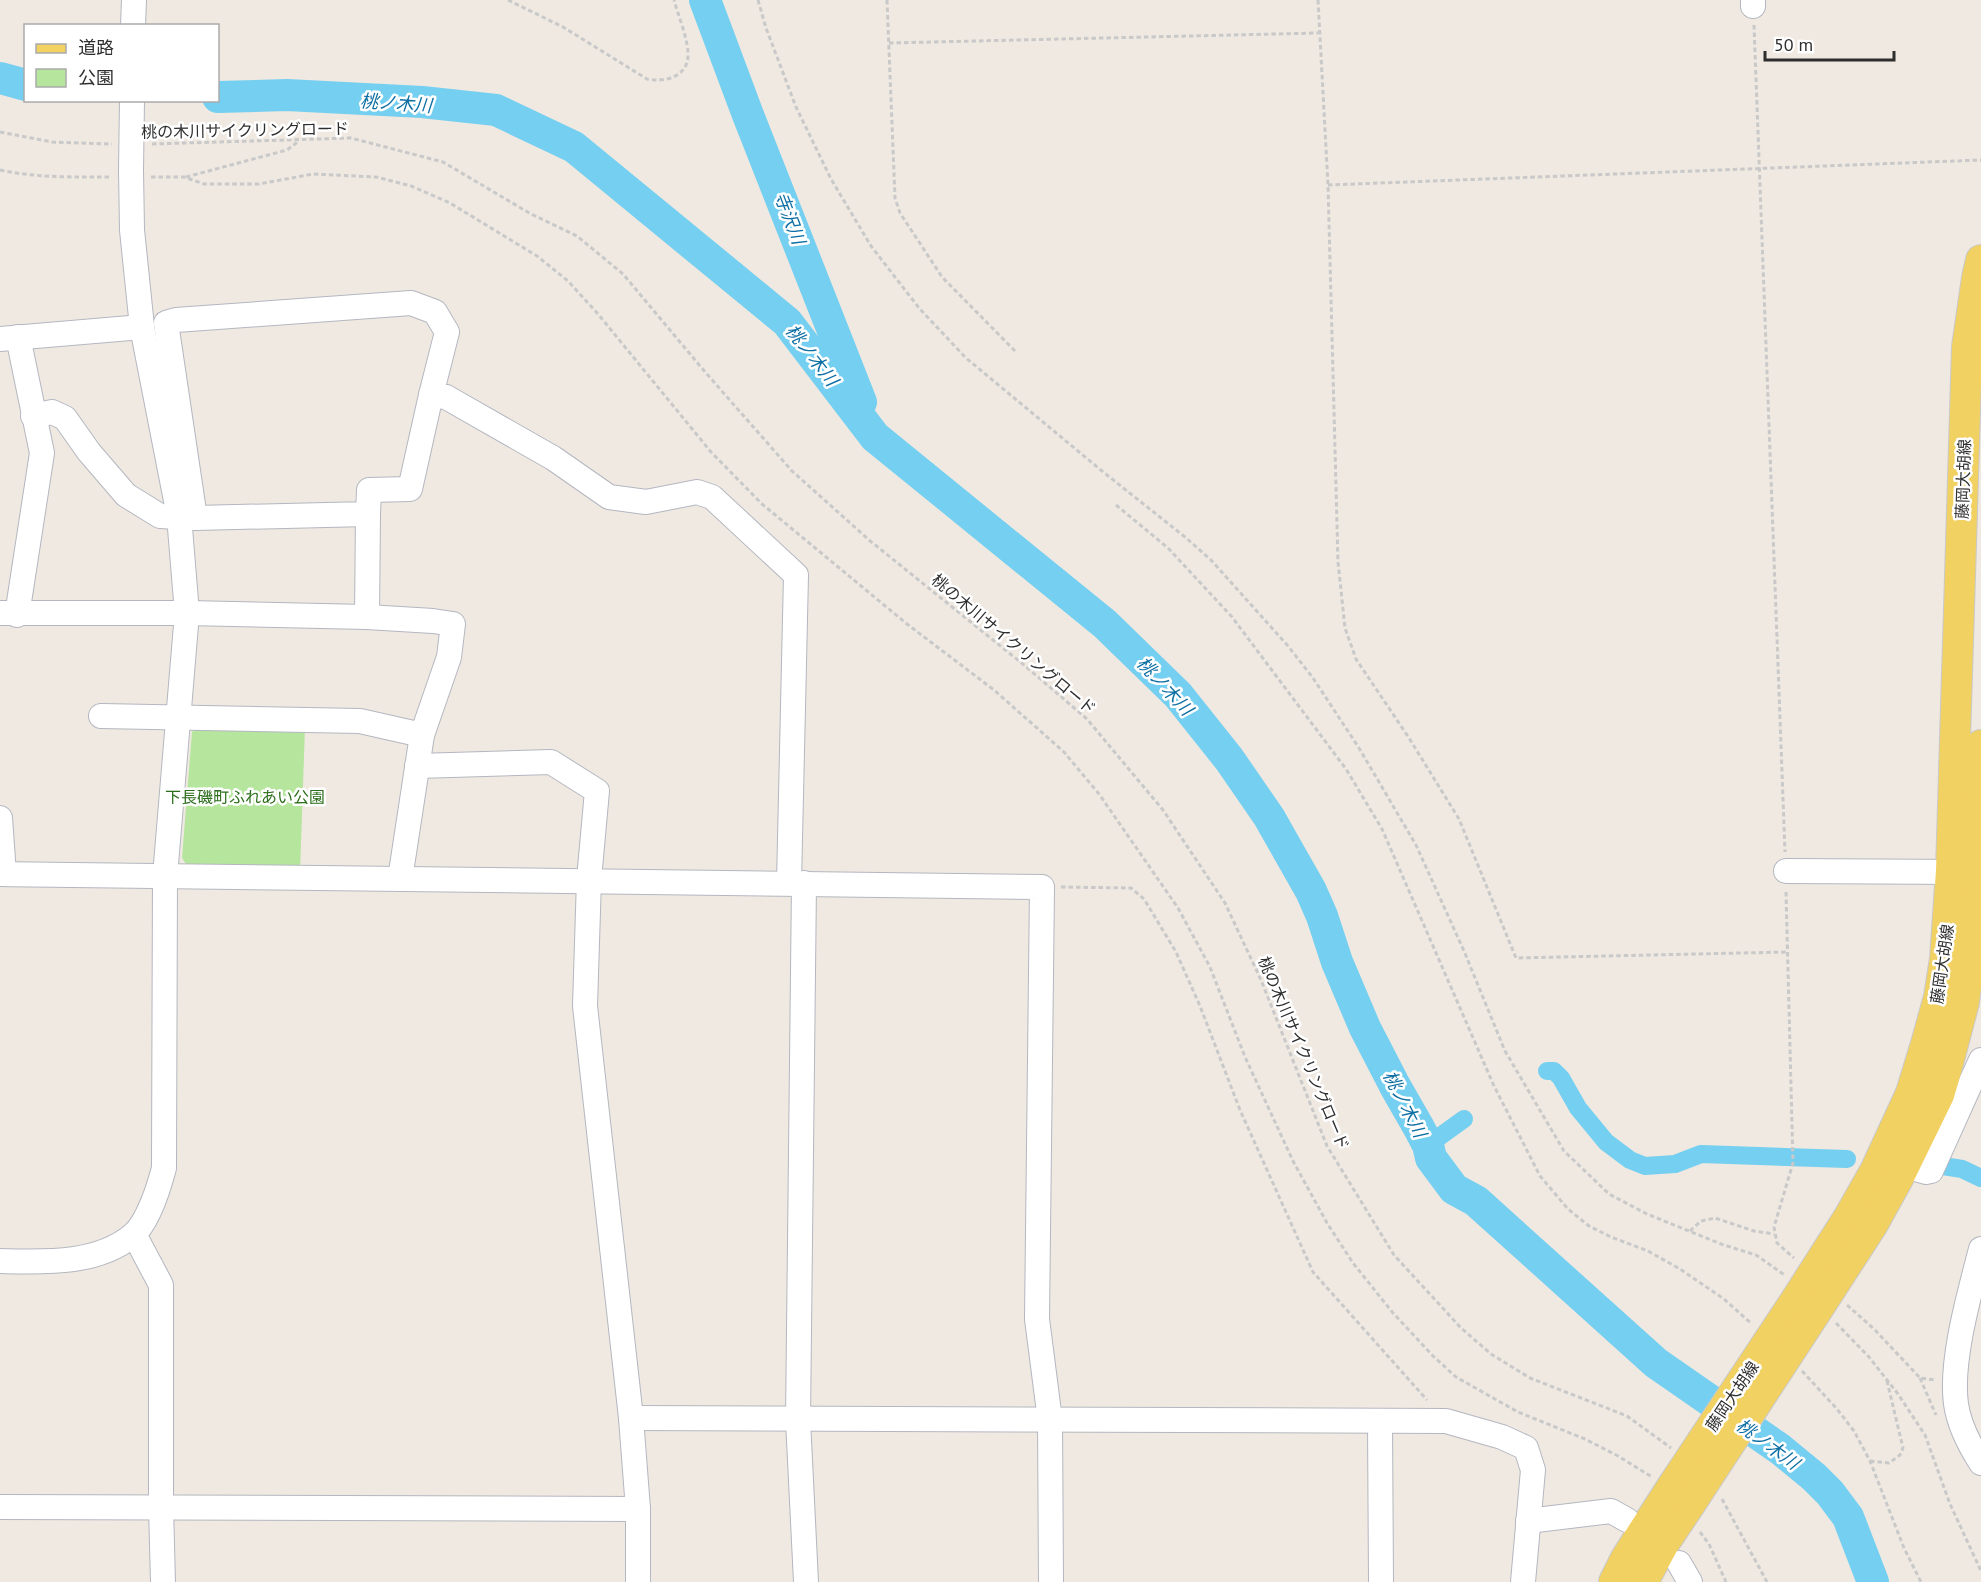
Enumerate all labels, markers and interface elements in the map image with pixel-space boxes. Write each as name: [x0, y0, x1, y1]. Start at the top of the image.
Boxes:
legend: [24, 24, 219, 102]
scale bar: [1765, 24, 1894, 62]
text: 50 m: [1774, 33, 1813, 56]
text: 道路: [78, 36, 114, 59]
text: 公園: [78, 66, 114, 89]
water label: 桃ノ木川: [359, 89, 435, 117]
street label: 桃の木川サイクリングロード: [141, 118, 349, 142]
water label: 寺沢川: [770, 189, 811, 249]
water label: 桃ノ木川: [781, 320, 844, 392]
street label: 藤岡大胡線: [1952, 439, 1974, 519]
street label: 桃の木川サイクリングロード: [928, 570, 1100, 718]
water label: 桃ノ木川: [1132, 652, 1199, 722]
park label: 下長磯町ふれあい公園: [165, 787, 325, 807]
street label: 藤岡大胡線: [1927, 923, 1957, 1005]
street label: 桃の木川サイクリングロード: [1254, 954, 1354, 1152]
water label: 桃ノ木川: [1378, 1067, 1432, 1143]
street label: 藤岡大胡線: [1701, 1357, 1763, 1435]
water label: 桃ノ木川: [1732, 1414, 1806, 1476]

